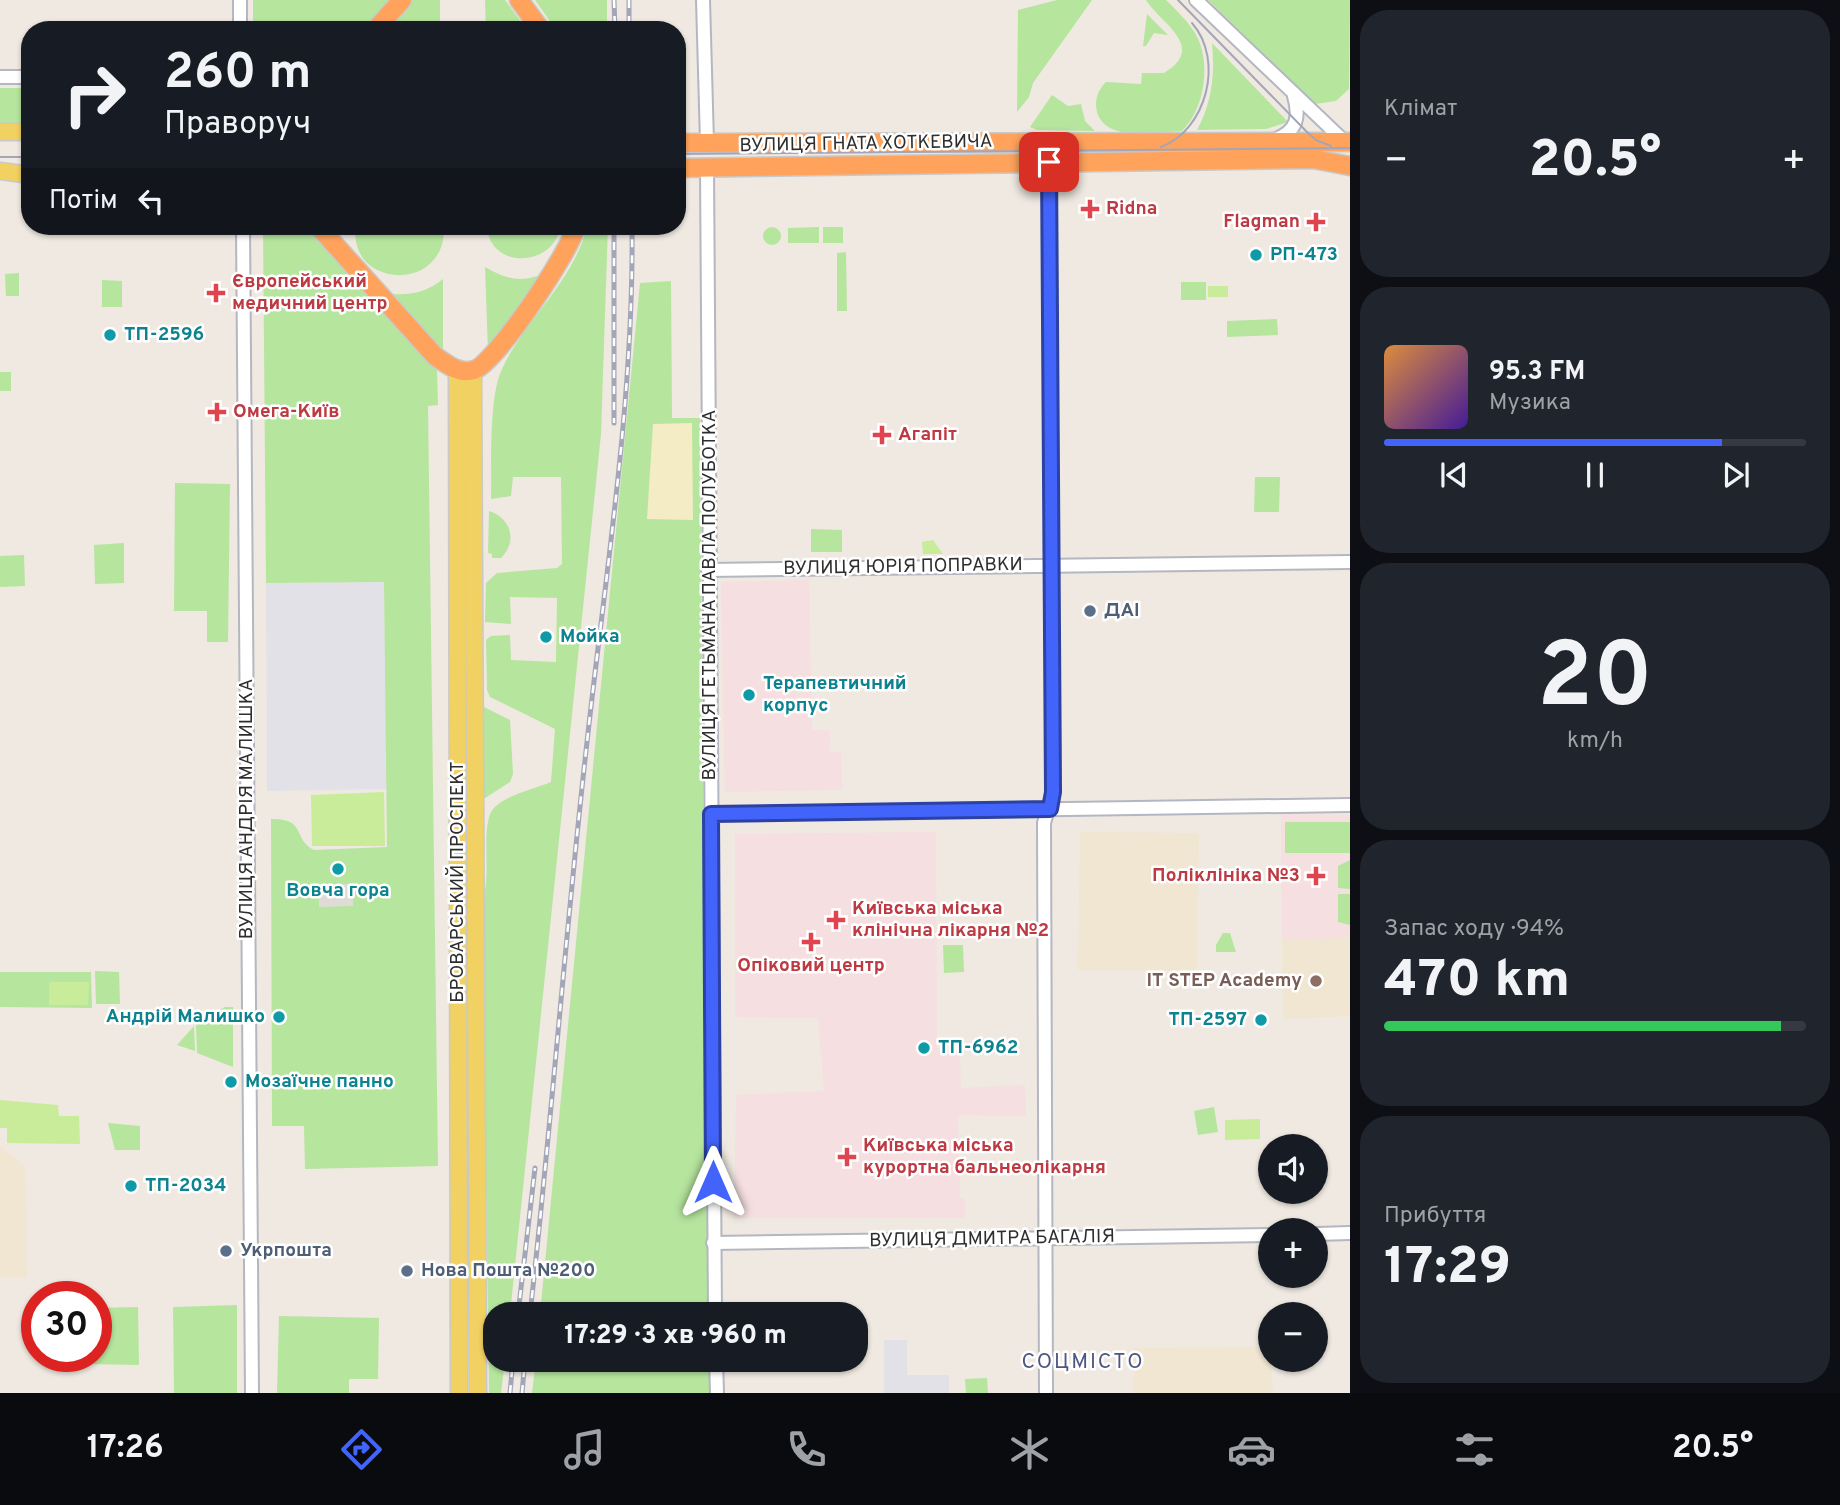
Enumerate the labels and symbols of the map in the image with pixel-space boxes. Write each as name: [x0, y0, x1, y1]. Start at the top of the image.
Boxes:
street label: ВУЛИЦЯ ГНАТА ХОТКЕВИЧА: [739, 130, 993, 158]
pin: [1019, 132, 1079, 192]
place label: Ridna: [1106, 197, 1157, 221]
marker: Ridna: [1080, 199, 1100, 219]
place label: Flagman: [1223, 210, 1300, 234]
marker: Flagman: [1306, 212, 1326, 232]
place label: РП-473: [1270, 243, 1338, 267]
marker: РП-473: [1248, 247, 1264, 263]
place label: Європейський медичний центр: [232, 270, 387, 316]
marker: Європейський медичний центр: [206, 283, 226, 303]
place label: ТП-2596: [124, 323, 204, 347]
marker: ТП-2596: [102, 327, 118, 343]
place label: Омега-Київ: [233, 400, 340, 424]
marker: Омега-Київ: [207, 402, 227, 422]
street label: ВУЛИЦЯ ГЕТЬМАНА ПАВЛА ПОЛУБОТКА: [698, 410, 722, 780]
place label: Агапіт: [898, 423, 957, 447]
marker: Агапіт: [872, 425, 892, 445]
street label: ВУЛИЦЯ ЮРІЯ ПОПРАВКИ: [783, 553, 1023, 581]
place label: ДАІ: [1104, 599, 1140, 623]
marker: ДАІ: [1082, 603, 1098, 619]
place label: Мойка: [560, 625, 620, 649]
marker: Мойка: [538, 629, 554, 645]
place label: Терапевтичний корпус: [763, 672, 907, 718]
street label: ВУЛИЦЯ АНДРІЯ МАЛИШКА: [235, 679, 259, 939]
marker: Терапевтичний корпус: [741, 687, 757, 703]
street label: БРОВАРСЬКИЙ ПРОСПЕКТ: [445, 761, 470, 1003]
marker: Вовча гора: [330, 861, 346, 877]
place label: Поліклініка №3: [1152, 864, 1300, 888]
marker: Поліклініка №3: [1306, 866, 1326, 886]
place label: Вовча гора: [286, 879, 390, 903]
place label: Київська міська клінічна лікарня №2: [852, 897, 1049, 943]
marker: Київська міська клінічна лікарня №2: [826, 910, 846, 930]
marker: Опіковий центр: [801, 932, 821, 952]
place label: Опіковий центр: [737, 954, 885, 978]
place label: IT STEP Academy: [1146, 969, 1302, 993]
marker: IT STEP Academy: [1308, 973, 1324, 989]
place label: Андрій Малишко: [106, 1005, 265, 1029]
place label: ТП-2597: [1169, 1008, 1247, 1032]
marker: Андрій Малишко: [271, 1009, 287, 1025]
marker: ТП-2597: [1253, 1012, 1269, 1028]
place label: ТП-6962: [938, 1036, 1018, 1060]
marker: ТП-6962: [916, 1040, 932, 1056]
place label: Мозаїчне панно: [245, 1070, 394, 1094]
marker: Мозаїчне панно: [223, 1074, 239, 1090]
place label: Київська міська курортна бальнеолікарня: [863, 1134, 1106, 1180]
position arrow: [676, 1145, 750, 1219]
marker: Київська міська курортна бальнеолікарня: [837, 1147, 857, 1167]
place label: ТП-2034: [145, 1174, 226, 1198]
marker: ТП-2034: [123, 1178, 139, 1194]
street label: ВУЛИЦЯ ДМИТРА БАГАЛІЯ: [869, 1225, 1115, 1253]
place label: Укрпошта: [240, 1239, 332, 1263]
marker: Укрпошта: [218, 1243, 234, 1259]
place label: Нова Пошта №200: [421, 1259, 596, 1283]
marker: Нова Пошта №200: [399, 1263, 415, 1279]
speed limit sign: 30: [21, 1281, 112, 1372]
district label: СОЦМІСТО: [1021, 1349, 1145, 1376]

